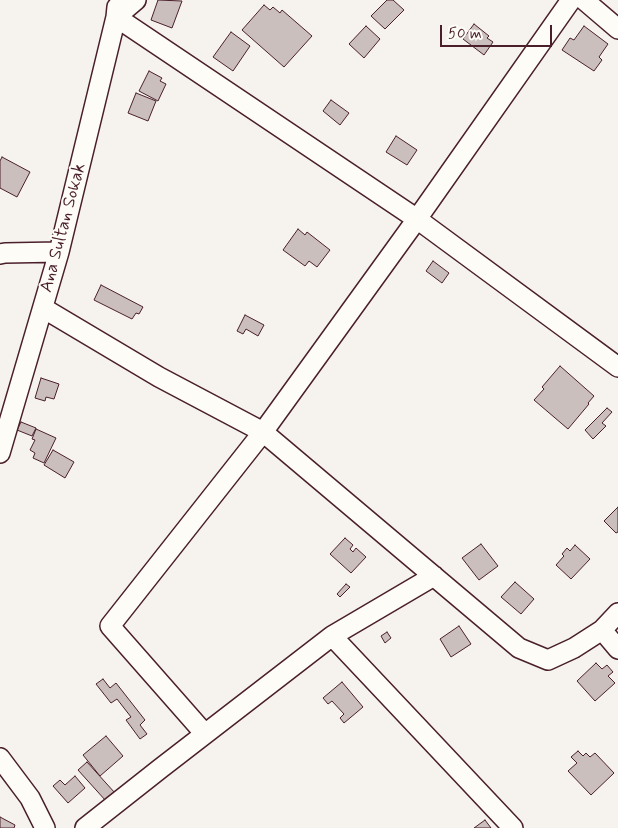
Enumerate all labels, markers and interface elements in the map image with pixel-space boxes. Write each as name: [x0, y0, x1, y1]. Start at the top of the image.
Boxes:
scale bar: [443, 15, 556, 47]
text: 50 m: [448, 24, 482, 44]
street label: Ana Sultan Sokak: [36, 161, 92, 295]

